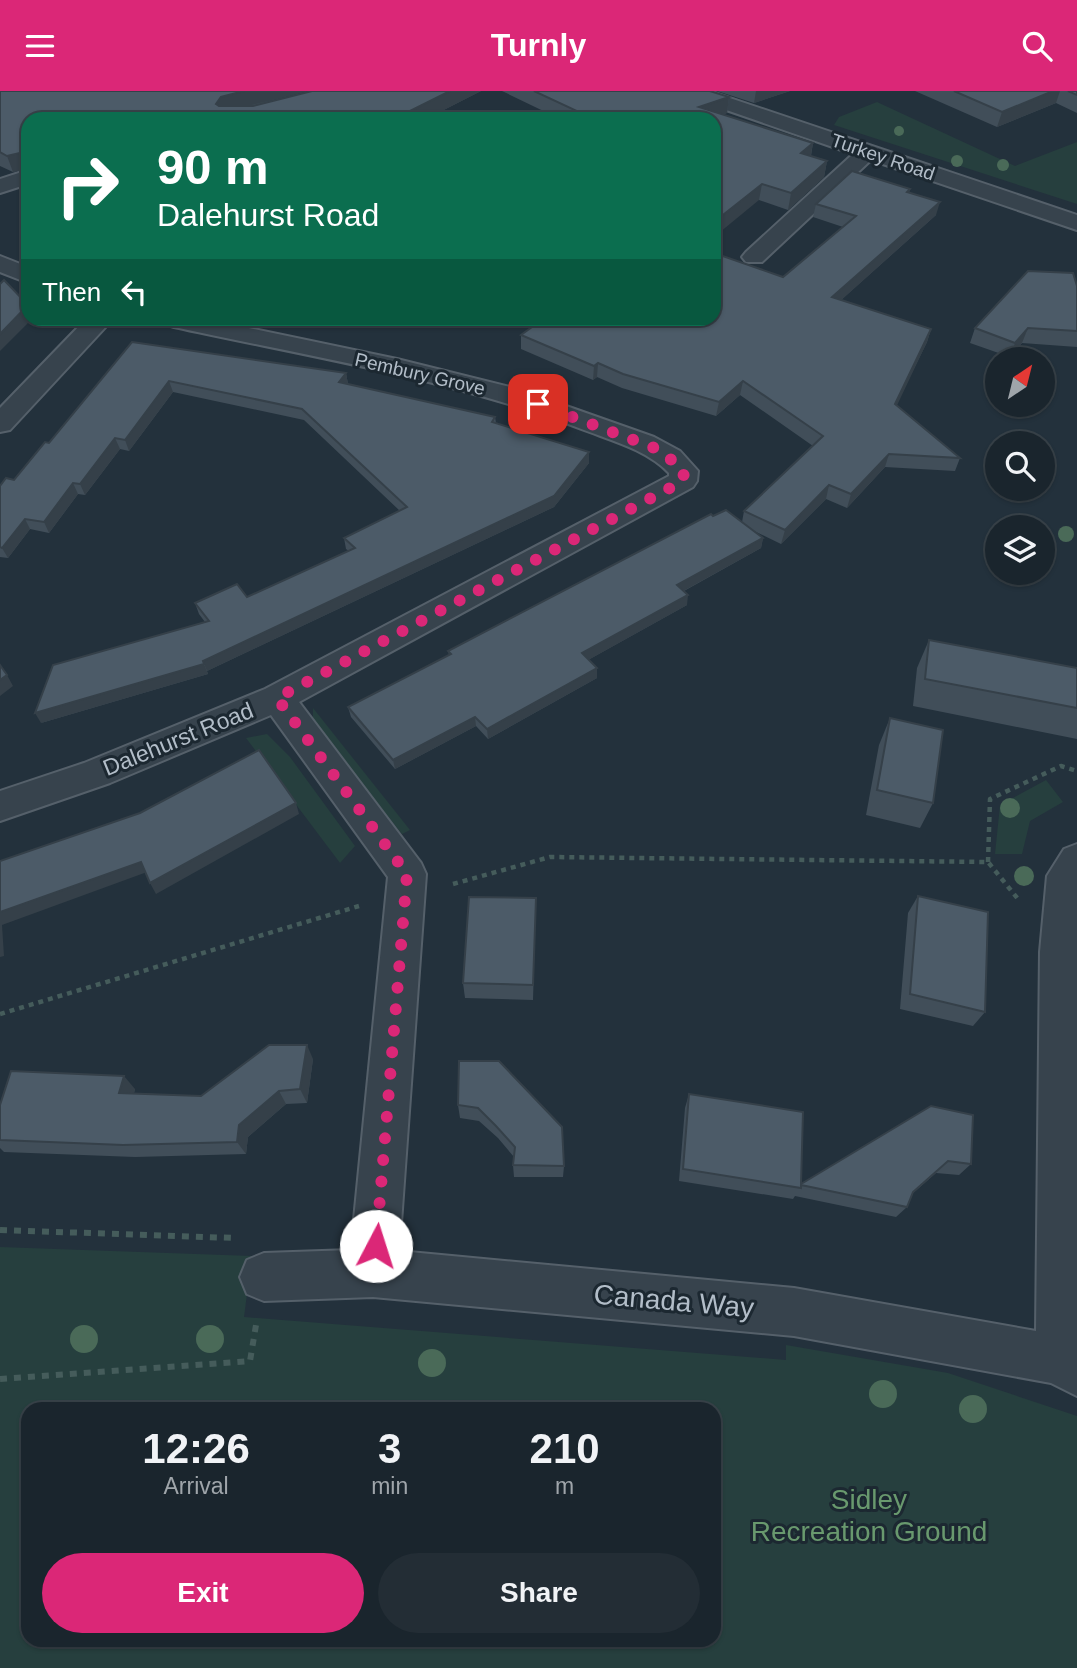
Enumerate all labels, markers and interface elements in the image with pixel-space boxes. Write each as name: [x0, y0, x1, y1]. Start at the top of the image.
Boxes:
icon: menu: [21, 27, 59, 65]
text: Turnly: [491, 27, 586, 63]
icon: search: [1018, 27, 1056, 65]
street label: Turkey Road: [828, 129, 938, 185]
icon: right: [42, 140, 133, 231]
text: 90 m: [157, 140, 269, 194]
text: Dalehurst Road: [157, 197, 379, 233]
icon: left: [115, 273, 153, 311]
text: Then: [42, 277, 101, 307]
north arrow: [985, 347, 1055, 417]
map controls: [985, 347, 1055, 585]
street label: Pembury Grove: [353, 349, 487, 399]
pin: [508, 374, 568, 434]
icon: arrive: [519, 385, 557, 423]
button: search: [985, 431, 1055, 501]
button: layers: [985, 515, 1055, 585]
street label: Dalehurst Road: [99, 697, 257, 781]
position arrow: [339, 1209, 413, 1283]
street label: Canada Way: [593, 1279, 755, 1323]
text: 12:26: [142, 1425, 250, 1472]
text: 3: [378, 1425, 401, 1472]
text: 210: [530, 1425, 600, 1472]
text: Arrival: [163, 1473, 229, 1499]
text: min: [371, 1473, 408, 1499]
text: m: [555, 1473, 574, 1499]
park label: Sidley Recreation Ground: [751, 1484, 987, 1547]
button: Exit: [42, 1553, 364, 1633]
button: Share: [378, 1553, 700, 1633]

